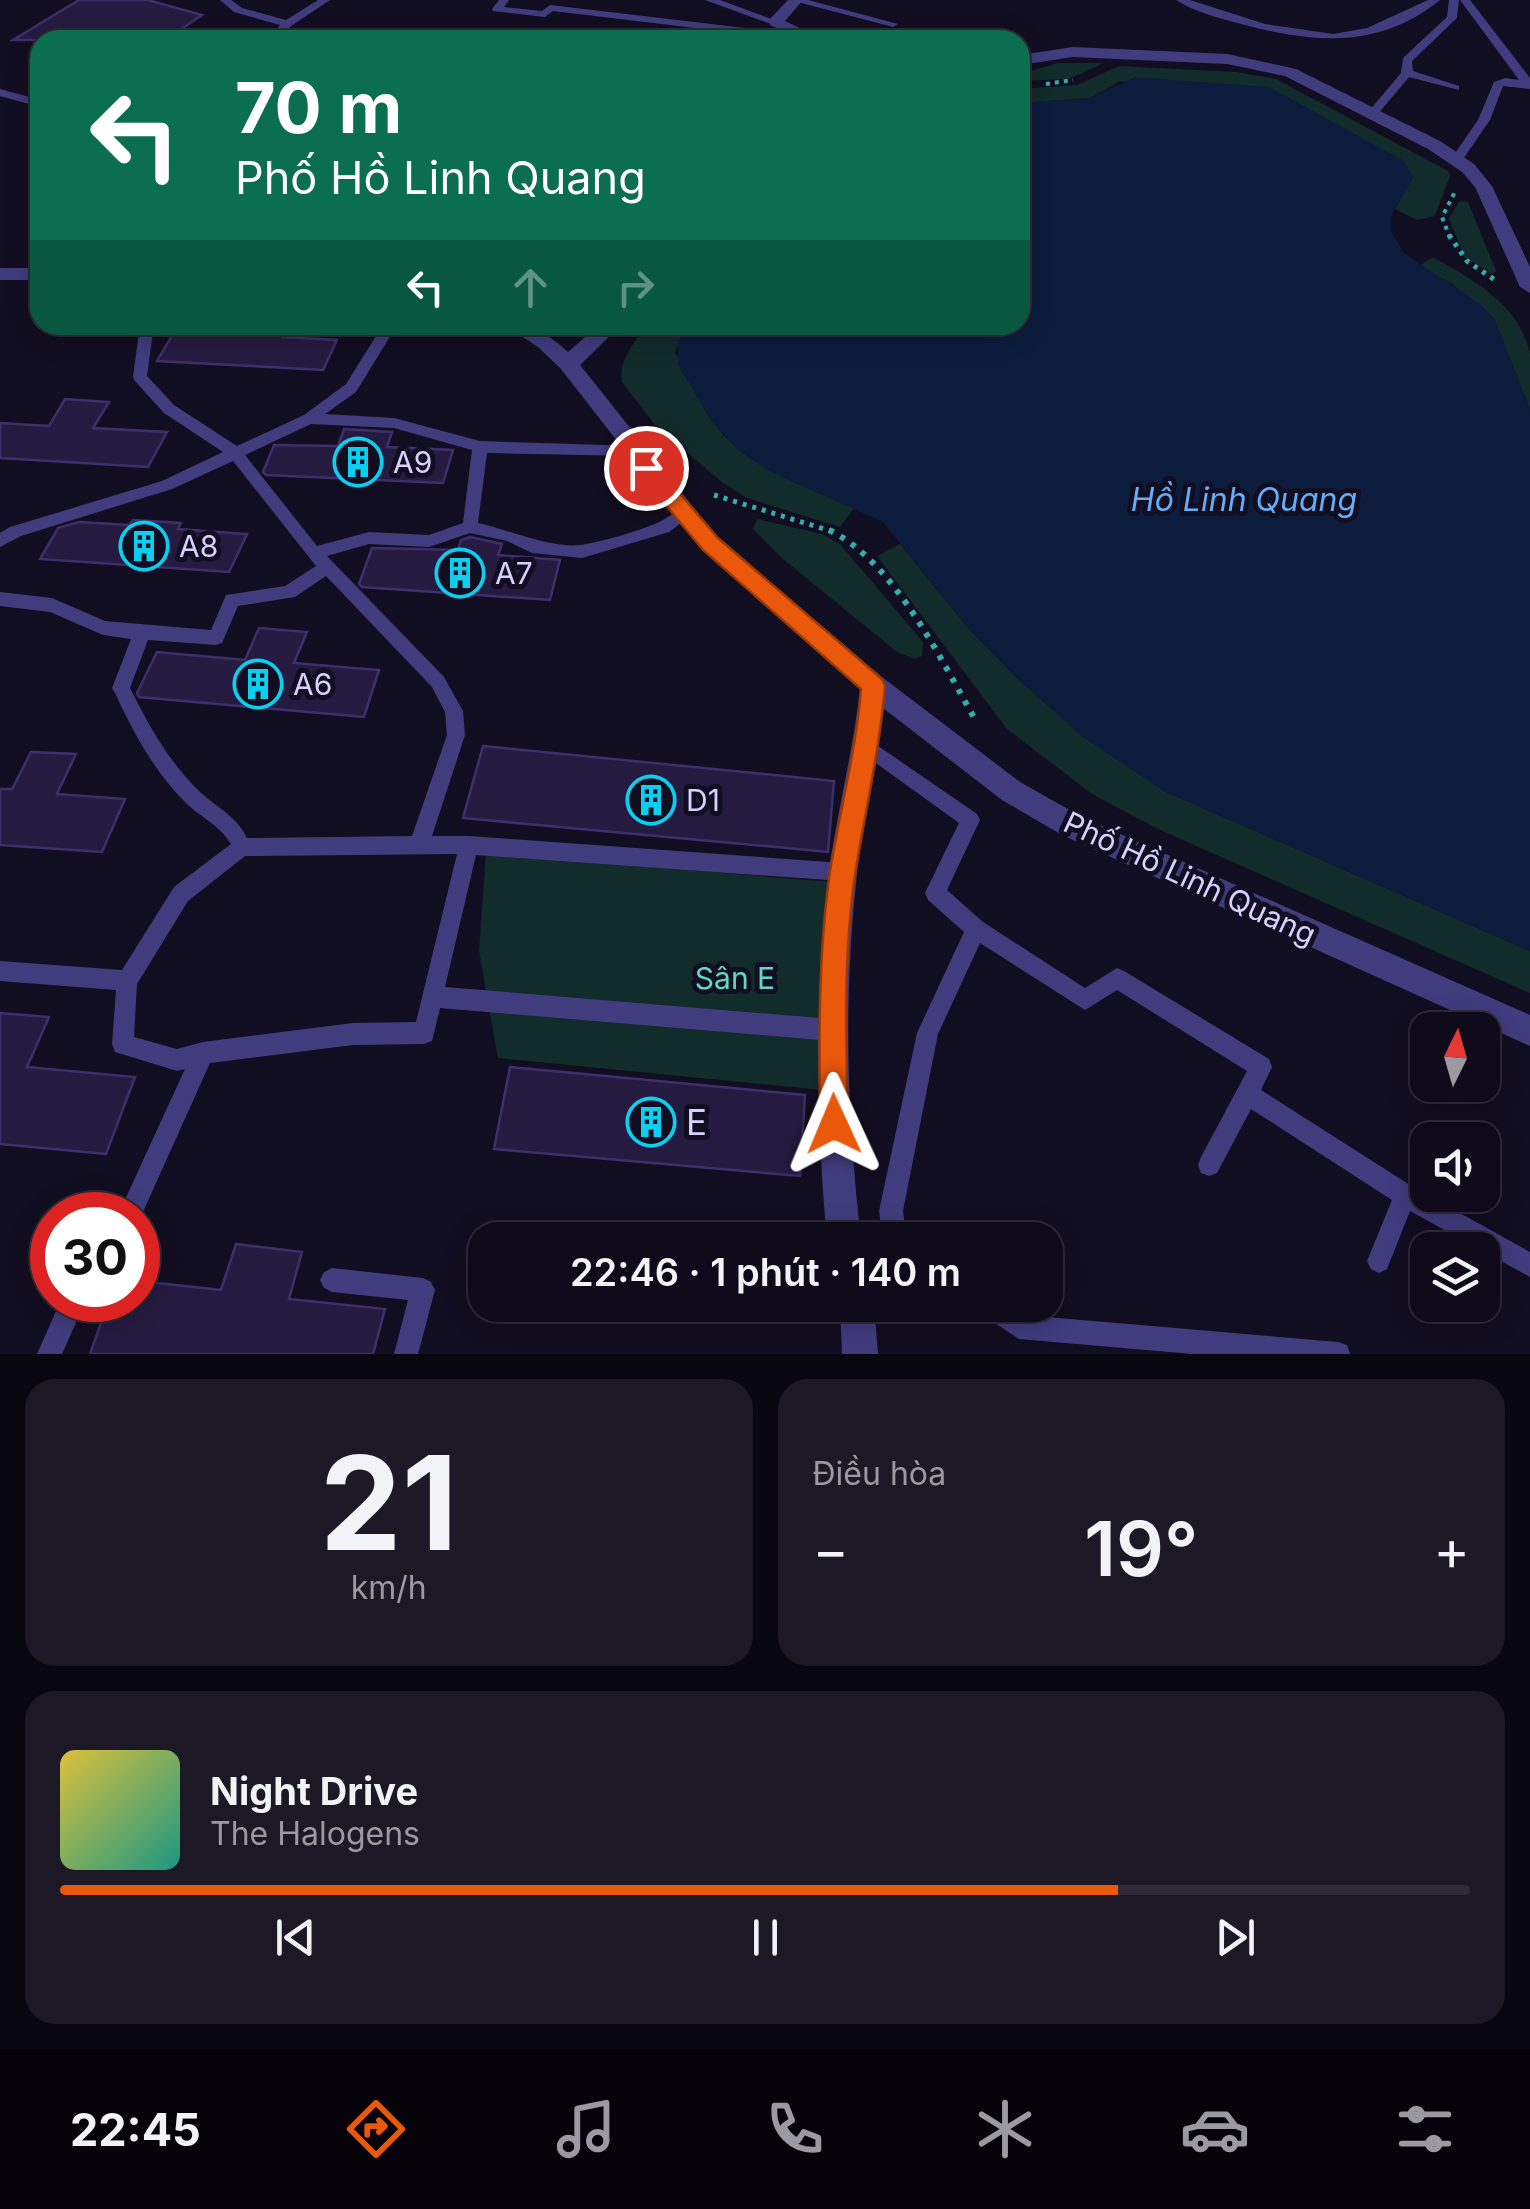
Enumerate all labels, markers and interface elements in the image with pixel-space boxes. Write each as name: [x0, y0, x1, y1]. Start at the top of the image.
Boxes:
text: 70 m: [235, 65, 402, 150]
icon: left: [70, 70, 200, 200]
text: Phố Hồ Linh Quang: [235, 150, 646, 205]
icon: left: [398, 260, 453, 315]
icon: ahead: [503, 260, 558, 315]
icon: right: [608, 260, 663, 315]
pin: [604, 426, 689, 511]
building icon: A9: [332, 436, 384, 488]
icon: arrive: [619, 441, 674, 496]
place label: A9: [393, 444, 432, 480]
water label: Hồ Linh Quang: [1131, 480, 1357, 519]
building icon: A8: [118, 520, 170, 572]
place label: A8: [179, 528, 218, 564]
building icon: A7: [434, 547, 486, 599]
place label: A7: [495, 555, 533, 591]
building icon: A6: [232, 658, 284, 710]
place label: A6: [293, 666, 332, 702]
building icon: D1: [625, 774, 677, 826]
place label: D1: [686, 782, 720, 818]
street label: Phố Hồ Linh Quang: [1058, 804, 1322, 952]
park label: Sân E: [695, 960, 775, 996]
north arrow: [1410, 1012, 1500, 1102]
map controls: [1410, 1012, 1500, 1322]
position arrow: [782, 1072, 886, 1176]
building icon: E: [625, 1096, 677, 1148]
place label: E: [686, 1101, 707, 1143]
button: sound: [1410, 1122, 1500, 1212]
speed limit sign: 30: [30, 1192, 160, 1322]
button: layers: [1410, 1232, 1500, 1322]
text: 22:46 · 1 phút · 140 m: [570, 1249, 961, 1295]
text: 21: [320, 1424, 458, 1581]
text: Điều hòa: [813, 1454, 946, 1493]
text: 19°: [1084, 1503, 1198, 1594]
text: −: [813, 1517, 849, 1583]
text: +: [1434, 1517, 1470, 1583]
text: km/h: [351, 1568, 427, 1607]
text: Night Drive: [210, 1768, 418, 1814]
text: The Halogens: [210, 1814, 420, 1853]
icon: previous: [268, 1910, 323, 1965]
icon: pause: [738, 1910, 793, 1965]
icon: next: [1208, 1910, 1263, 1965]
icon: directions: [341, 2094, 411, 2164]
icon: music: [551, 2094, 621, 2164]
icon: phone: [760, 2094, 830, 2164]
icon: climate: [970, 2094, 1040, 2164]
icon: car: [1180, 2094, 1250, 2164]
icon: filters: [1390, 2094, 1460, 2164]
text: 22:45: [70, 2102, 201, 2157]

